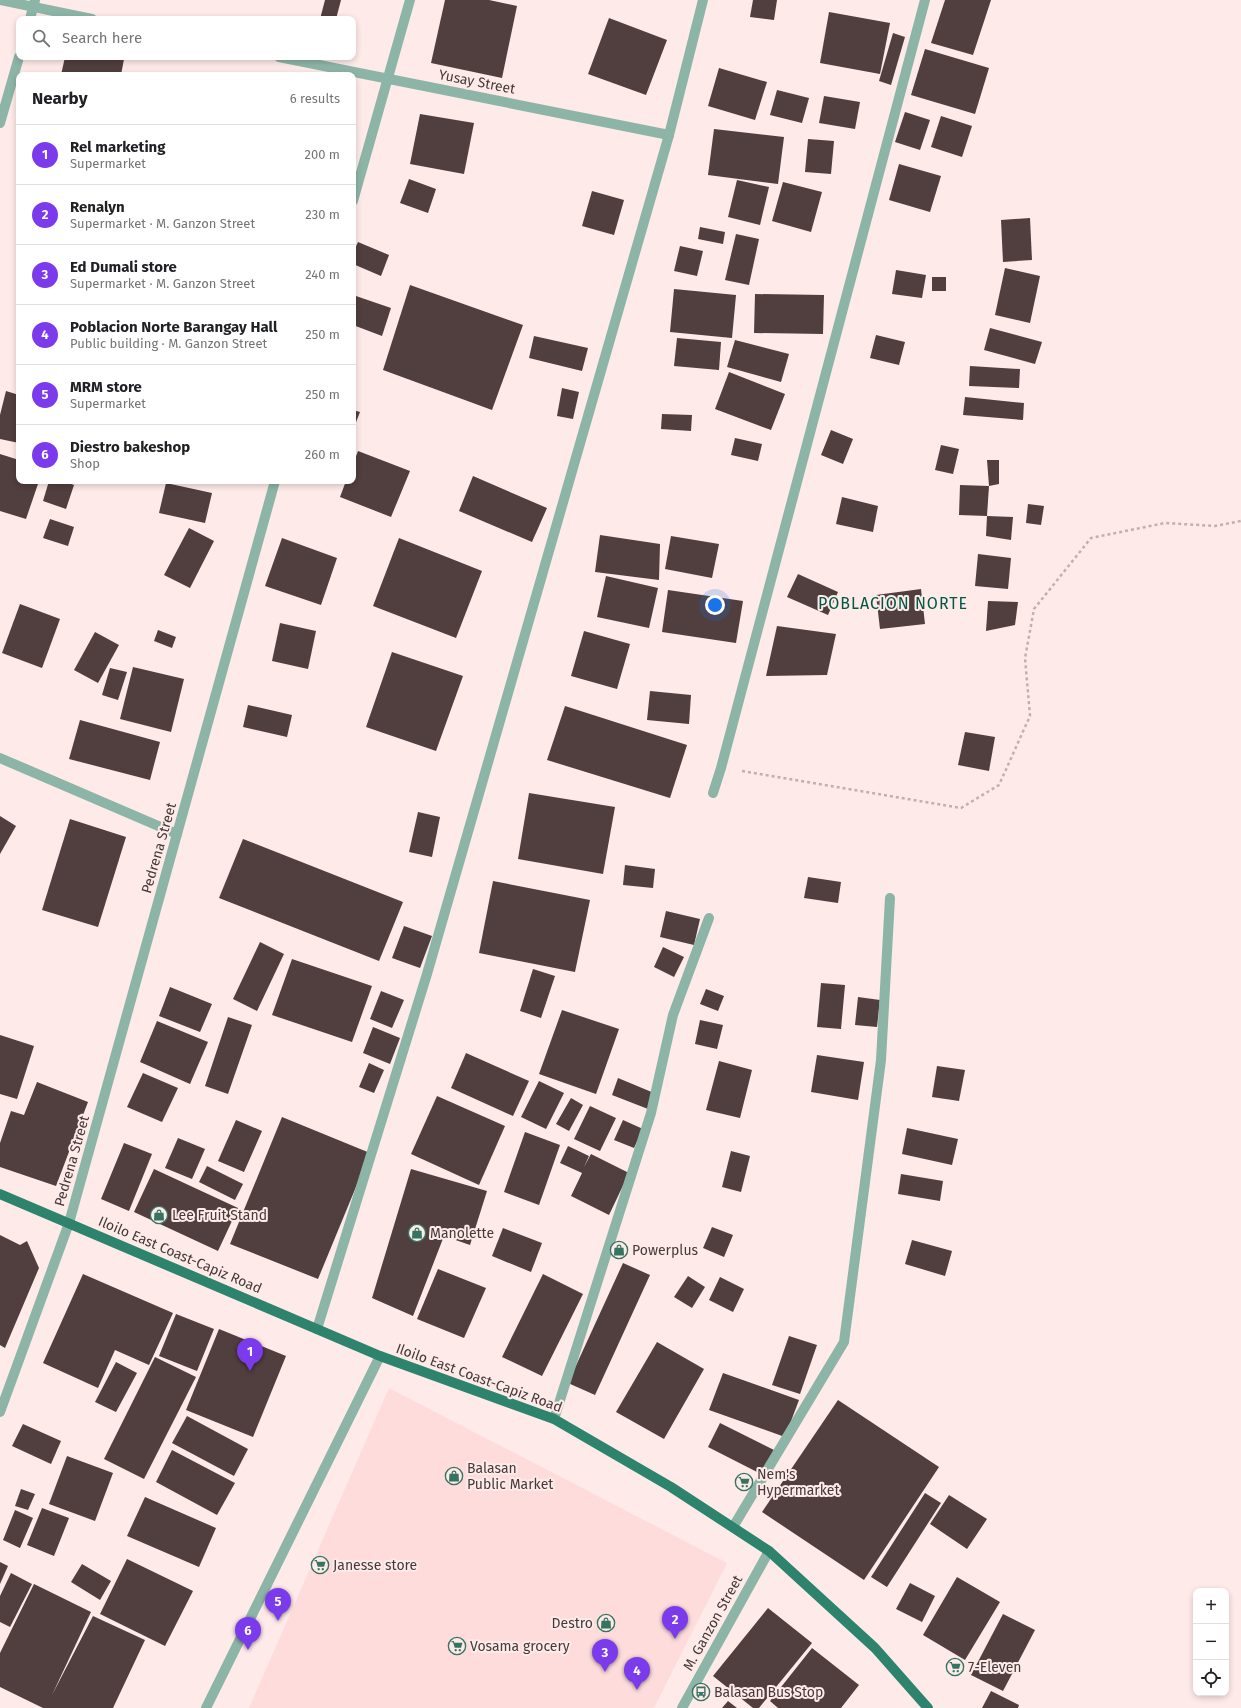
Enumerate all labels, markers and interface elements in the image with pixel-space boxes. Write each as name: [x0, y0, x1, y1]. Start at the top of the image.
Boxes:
search box: [16, 16, 356, 60]
icon: search: [30, 27, 52, 49]
text: Search here: [62, 29, 142, 47]
street label: Yusay Street: [437, 66, 518, 98]
text: Nearby: [32, 88, 87, 109]
text: 6 results: [290, 91, 340, 106]
text: Rel marketing: [70, 138, 166, 156]
text: 1: [42, 147, 48, 162]
text: 200 m: [304, 147, 340, 162]
text: Supermarket: [70, 156, 146, 171]
text: Renalyn: [70, 198, 125, 216]
text: 2: [42, 207, 48, 222]
text: 230 m: [305, 207, 340, 222]
text: Supermarket · M. Ganzon Street: [70, 216, 255, 231]
text: Ed Dumali store: [70, 258, 177, 276]
text: 3: [42, 267, 48, 282]
text: 240 m: [305, 267, 340, 282]
text: Supermarket · M. Ganzon Street: [70, 276, 255, 291]
text: Poblacion Norte Barangay Hall: [70, 318, 277, 336]
text: 4: [41, 327, 49, 342]
text: 250 m: [305, 327, 340, 342]
text: Public building · M. Ganzon Street: [70, 336, 267, 351]
text: MRM store: [70, 378, 142, 396]
text: 5: [42, 387, 48, 402]
text: 250 m: [305, 387, 340, 402]
text: Supermarket: [70, 396, 146, 411]
text: Diestro bakeshop: [70, 438, 190, 456]
text: 6: [41, 447, 49, 462]
text: 260 m: [305, 447, 340, 462]
text: Shop: [70, 456, 100, 471]
district label: POBLACION NORTE: [818, 594, 968, 613]
your location: [705, 595, 725, 615]
street label: Pedrena Street: [138, 800, 180, 895]
street label: Pedrena Street: [51, 1113, 93, 1208]
shop icon: Lee Fruit Stand: [149, 1205, 169, 1225]
place label: Lee Fruit Stand: [172, 1207, 267, 1224]
street label: Iloilo East Coast-Capiz Road: [96, 1213, 264, 1297]
shop icon: Manolette: [407, 1223, 427, 1243]
place label: Manolette: [430, 1225, 494, 1242]
shop icon: Powerplus: [609, 1240, 629, 1260]
place label: Powerplus: [632, 1242, 699, 1259]
pin: 1: [237, 1338, 263, 1371]
street label: Iloilo East Coast-Capiz Road: [394, 1340, 564, 1416]
place label: Balasan Public Market: [467, 1460, 554, 1493]
shop icon: Balasan Public Market: [444, 1466, 464, 1486]
place label: Nem's Hypermarket: [757, 1466, 840, 1499]
supermarket icon: Nem's Hypermarket: [734, 1472, 754, 1492]
supermarket icon: Janesse store: [310, 1555, 330, 1575]
place label: Janesse store: [333, 1557, 417, 1574]
street label: M. Ganzon Street: [680, 1571, 747, 1674]
pin: 5: [265, 1588, 291, 1621]
map controls: [1193, 1588, 1229, 1696]
button: +: [1193, 1588, 1229, 1624]
pin: 2: [662, 1606, 688, 1639]
shop icon: Destro: [596, 1613, 616, 1633]
place label: Destro: [552, 1615, 593, 1632]
pin: 6: [235, 1617, 261, 1650]
button: −: [1193, 1624, 1229, 1660]
supermarket icon: Vosama grocery: [447, 1636, 467, 1656]
place label: Vosama grocery: [470, 1638, 570, 1655]
pin: 3: [592, 1639, 618, 1672]
pin: 4: [624, 1657, 650, 1690]
supermarket icon: 7-Eleven: [945, 1657, 965, 1677]
place label: 7-Eleven: [968, 1659, 1022, 1676]
button: locate: [1193, 1660, 1229, 1696]
bus stop icon: Balasan Bus Stop: [691, 1682, 711, 1702]
place label: Balasan Bus Stop: [714, 1684, 823, 1701]

